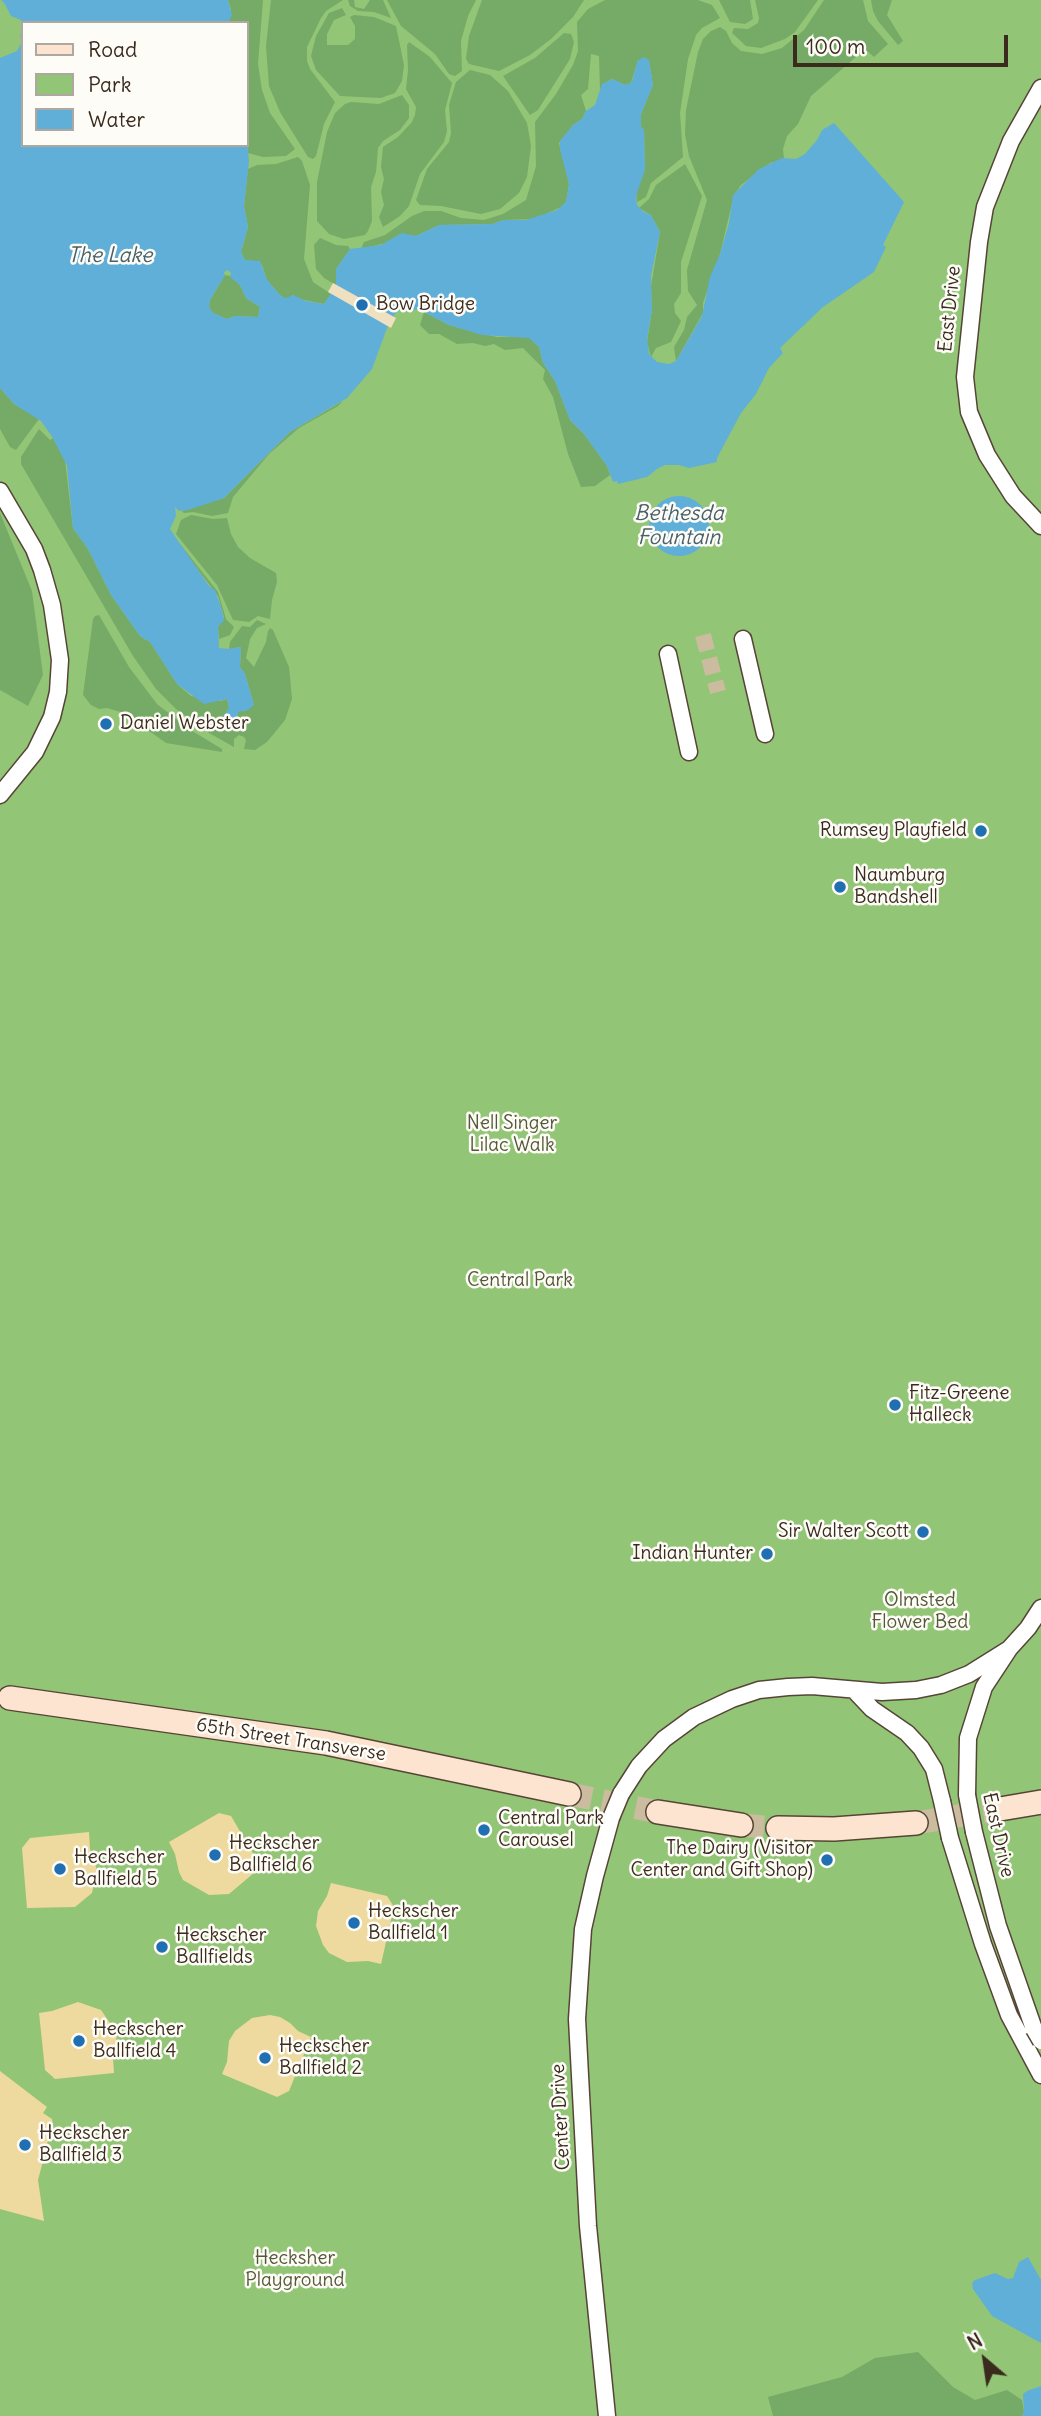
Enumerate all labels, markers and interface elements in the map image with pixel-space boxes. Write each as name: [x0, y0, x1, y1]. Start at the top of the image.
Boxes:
legend: [21, 21, 248, 147]
scale bar: [796, 21, 1011, 65]
text: 100 m: [806, 33, 865, 60]
text: Road: [88, 36, 137, 63]
text: Park: [88, 71, 131, 98]
text: Water: [88, 106, 145, 133]
water label: The Lake: [68, 243, 152, 269]
street label: East Drive: [934, 265, 966, 353]
place label: Bow Bridge: [376, 294, 475, 316]
marker: Bow Bridge: [354, 297, 370, 313]
water label: Bethesda Fountain: [634, 501, 724, 551]
place label: Daniel Webster: [120, 713, 249, 735]
marker: Daniel Webster: [98, 716, 114, 732]
place label: Rumsey Playfield: [820, 820, 967, 842]
marker: Rumsey Playfield: [973, 823, 989, 839]
place label: Naumburg Bandshell: [854, 865, 945, 909]
marker: Naumburg Bandshell: [832, 879, 848, 895]
park label: Nell Singer Lilac Walk: [467, 1113, 557, 1157]
park label: Central Park: [467, 1270, 573, 1292]
place label: Fitz-Greene Halleck: [909, 1383, 1009, 1427]
marker: Fitz-Greene Halleck: [887, 1397, 903, 1413]
place label: Sir Walter Scott: [778, 1521, 909, 1543]
marker: Sir Walter Scott: [915, 1524, 931, 1540]
place label: Indian Hunter: [632, 1543, 753, 1565]
marker: Indian Hunter: [759, 1546, 775, 1562]
park label: Olmsted Flower Bed: [872, 1590, 968, 1634]
street label: 65th Street Transverse: [195, 1714, 387, 1766]
street label: East Drive: [977, 1790, 1019, 1880]
place label: Central Park Carousel: [498, 1808, 604, 1852]
marker: Central Park Carousel: [476, 1822, 492, 1838]
place label: Heckscher Ballfield 6: [229, 1833, 319, 1877]
place label: The Dairy (Visitor Center and Gift Shop): [630, 1838, 813, 1882]
place label: Heckscher Ballfield 5: [74, 1847, 164, 1891]
marker: Heckscher Ballfield 6: [207, 1847, 223, 1863]
marker: The Dairy (Visitor Center and Gift Shop): [819, 1852, 835, 1868]
marker: Heckscher Ballfield 5: [52, 1861, 68, 1877]
place label: Heckscher Ballfield 1: [368, 1901, 458, 1945]
marker: Heckscher Ballfield 1: [346, 1915, 362, 1931]
place label: Heckscher Ballfields: [176, 1925, 266, 1969]
marker: Heckscher Ballfields: [154, 1939, 170, 1955]
place label: Heckscher Ballfield 4: [93, 2019, 183, 2063]
marker: Heckscher Ballfield 4: [71, 2033, 87, 2049]
place label: Heckscher Ballfield 2: [279, 2036, 369, 2080]
marker: Heckscher Ballfield 2: [257, 2050, 273, 2066]
street label: Center Drive: [547, 2063, 575, 2171]
place label: Heckscher Ballfield 3: [39, 2123, 129, 2167]
marker: Heckscher Ballfield 3: [17, 2137, 33, 2153]
park label: Hecksher Playground: [245, 2248, 345, 2292]
north arrow: [950, 2325, 1020, 2395]
text: N: [963, 2328, 986, 2355]

